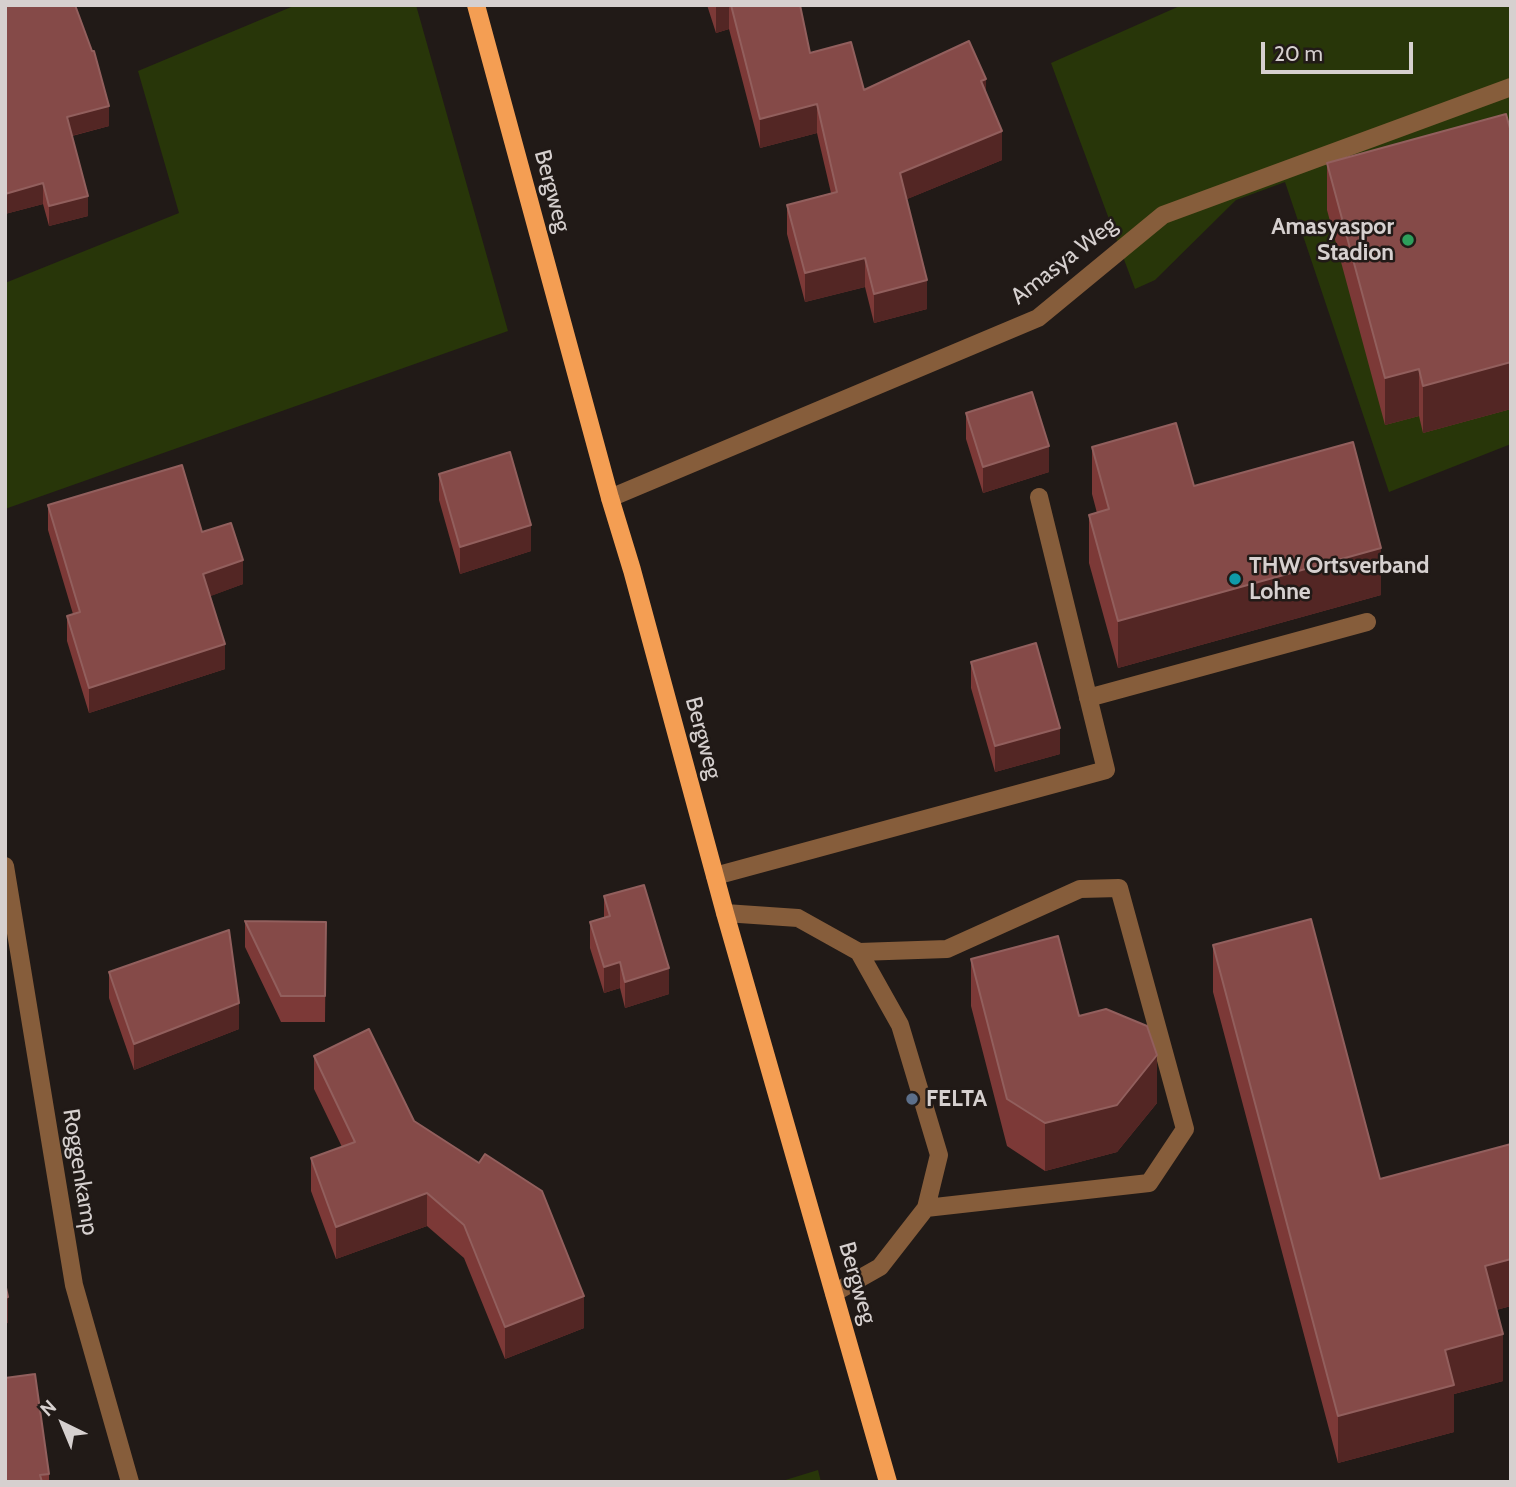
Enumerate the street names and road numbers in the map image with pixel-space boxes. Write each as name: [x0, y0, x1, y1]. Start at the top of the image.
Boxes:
street label: Bergweg: [528, 147, 576, 235]
street label: Amasya Weg: [1006, 211, 1122, 311]
street label: Bergweg: [679, 694, 727, 782]
street label: Roggenkamp: [56, 1107, 104, 1237]
street label: Bergweg: [832, 1239, 882, 1327]

